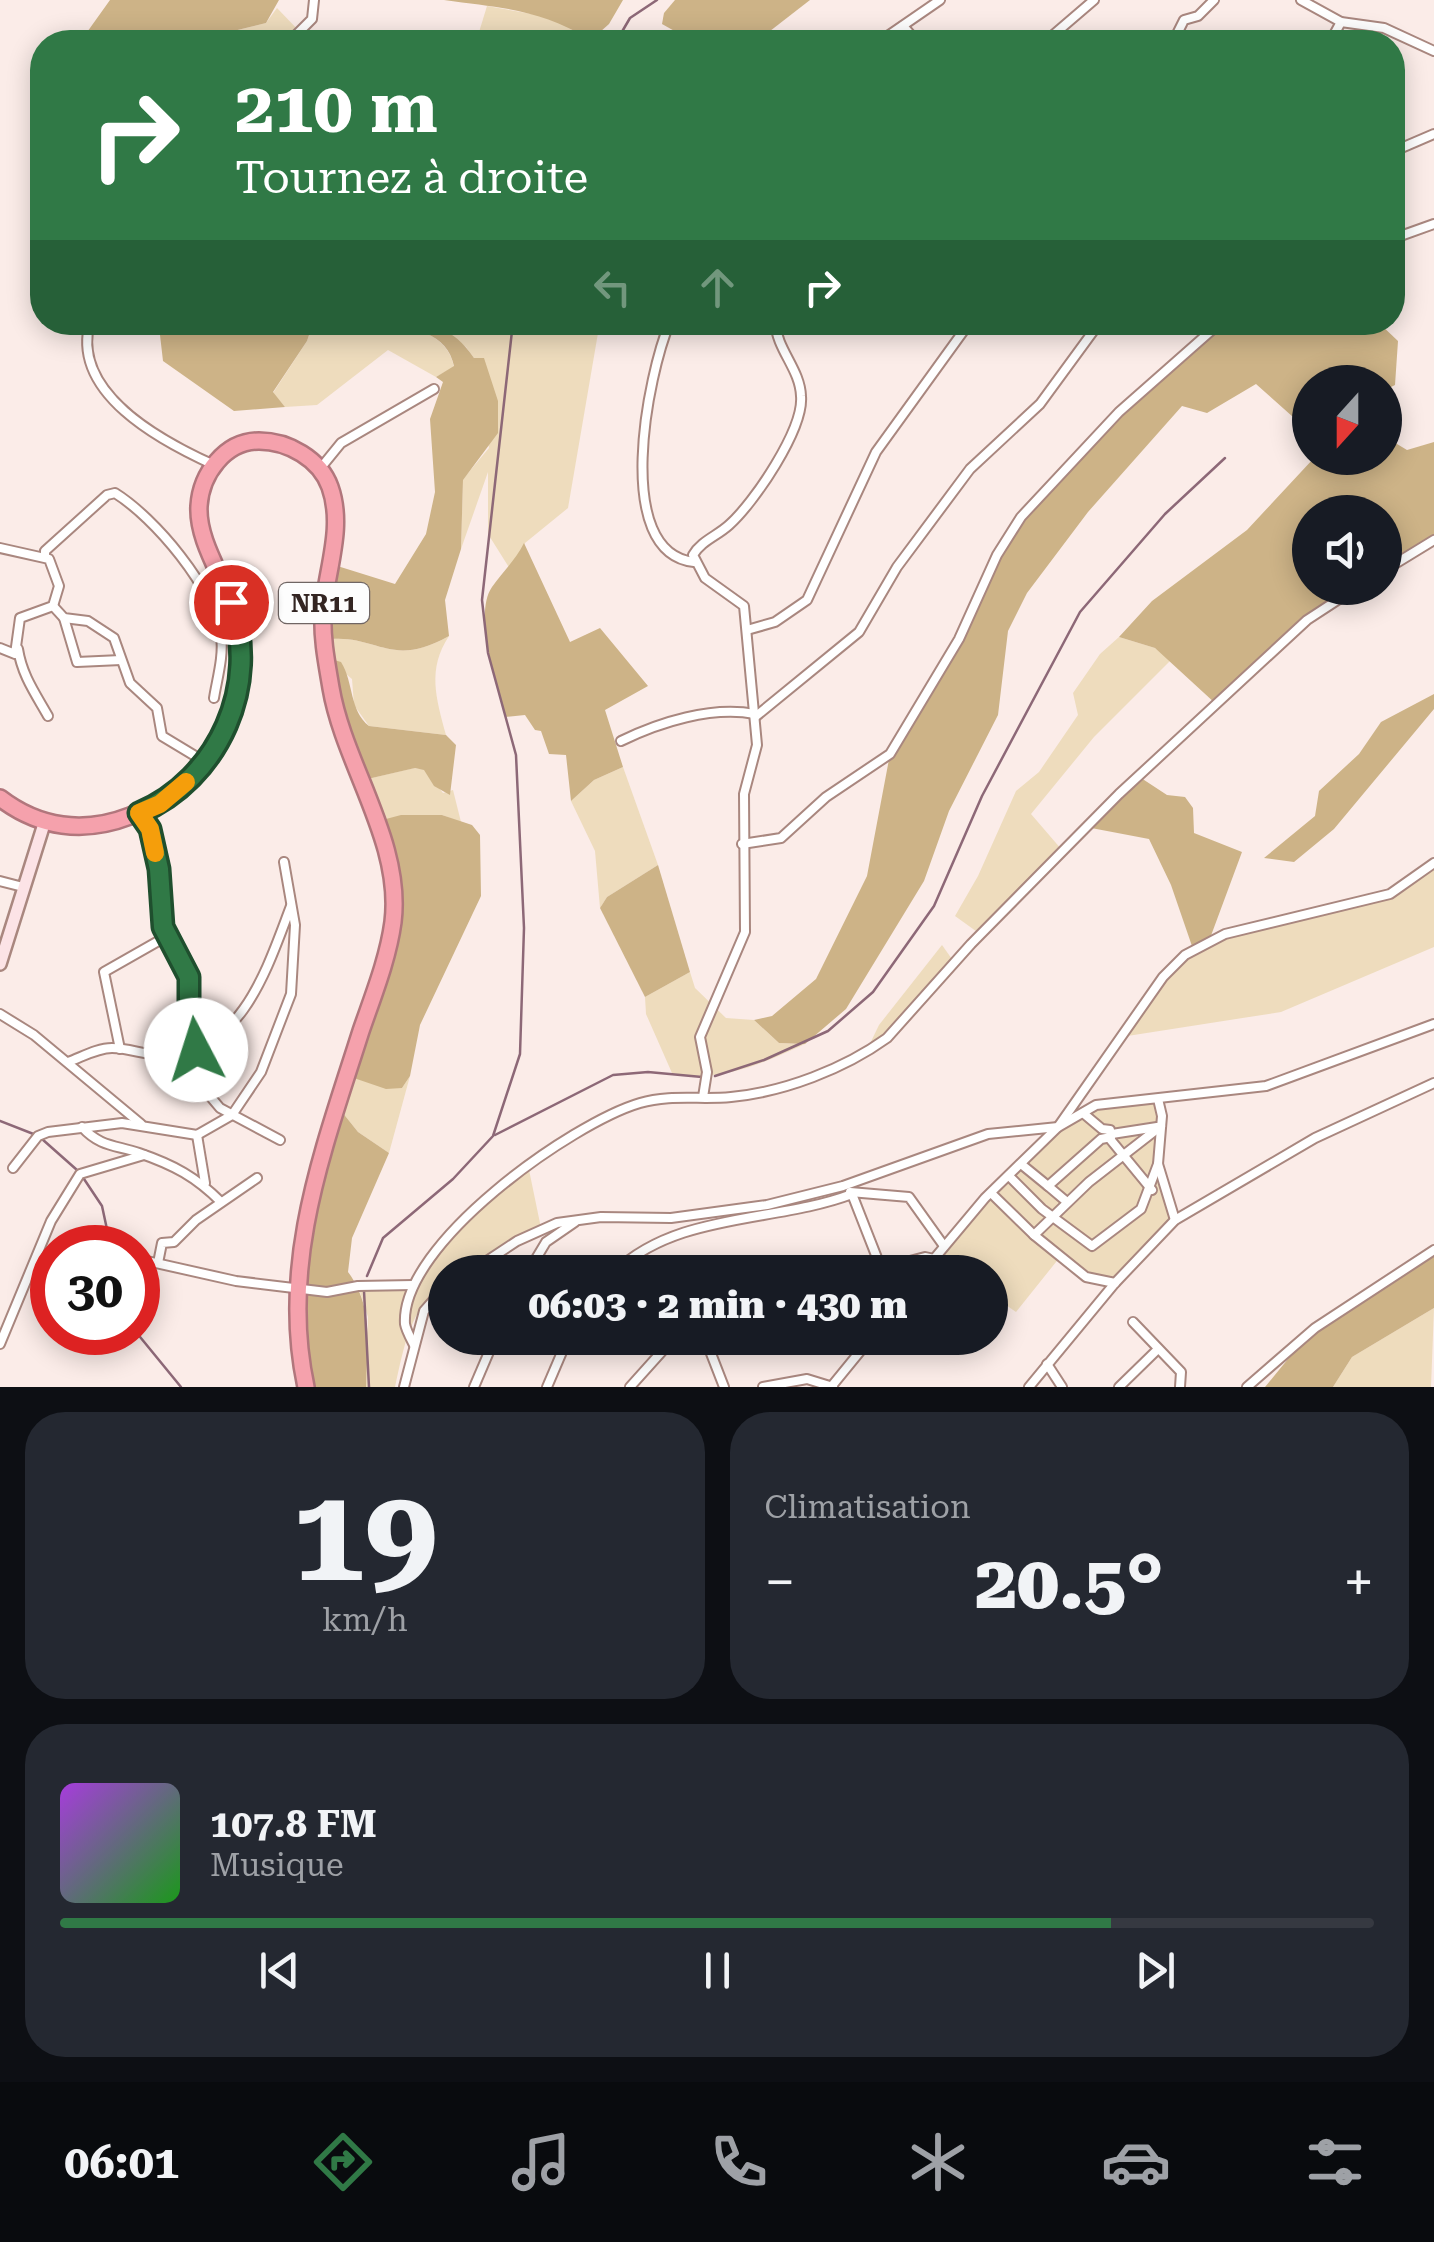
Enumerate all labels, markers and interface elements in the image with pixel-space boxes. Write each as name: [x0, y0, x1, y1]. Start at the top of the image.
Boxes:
text: 210 m: [235, 67, 438, 149]
icon: right: [70, 70, 200, 200]
text: Tournez à droite: [235, 151, 588, 204]
icon: left: [585, 260, 640, 315]
icon: ahead: [690, 260, 745, 315]
icon: right: [795, 260, 850, 315]
north arrow: [1292, 365, 1402, 475]
map controls: [1292, 365, 1402, 605]
button: sound: [1292, 495, 1402, 605]
pin: [189, 560, 274, 645]
icon: arrive: [204, 575, 259, 630]
road number: NR11: [279, 583, 369, 623]
position arrow: [144, 998, 248, 1102]
speed limit sign: 30: [30, 1225, 160, 1355]
text: 06:03 · 2 min · 430 m: [528, 1283, 908, 1327]
text: 19: [292, 1459, 438, 1612]
text: Climatisation: [765, 1488, 971, 1526]
text: 20.5°: [975, 1538, 1164, 1626]
text: −: [765, 1550, 795, 1614]
text: +: [1343, 1550, 1374, 1614]
text: km/h: [322, 1601, 408, 1639]
text: 107.8 FM: [210, 1802, 377, 1846]
text: Musique: [210, 1846, 344, 1884]
icon: previous: [252, 1943, 307, 1998]
icon: pause: [690, 1943, 745, 1998]
icon: next: [1128, 1943, 1183, 1998]
icon: directions: [308, 2127, 378, 2197]
icon: music: [506, 2127, 576, 2197]
icon: phone: [704, 2127, 774, 2197]
icon: climate: [903, 2127, 973, 2197]
icon: car: [1101, 2127, 1171, 2197]
icon: filters: [1300, 2127, 1370, 2197]
text: 06:01: [64, 2136, 179, 2189]

